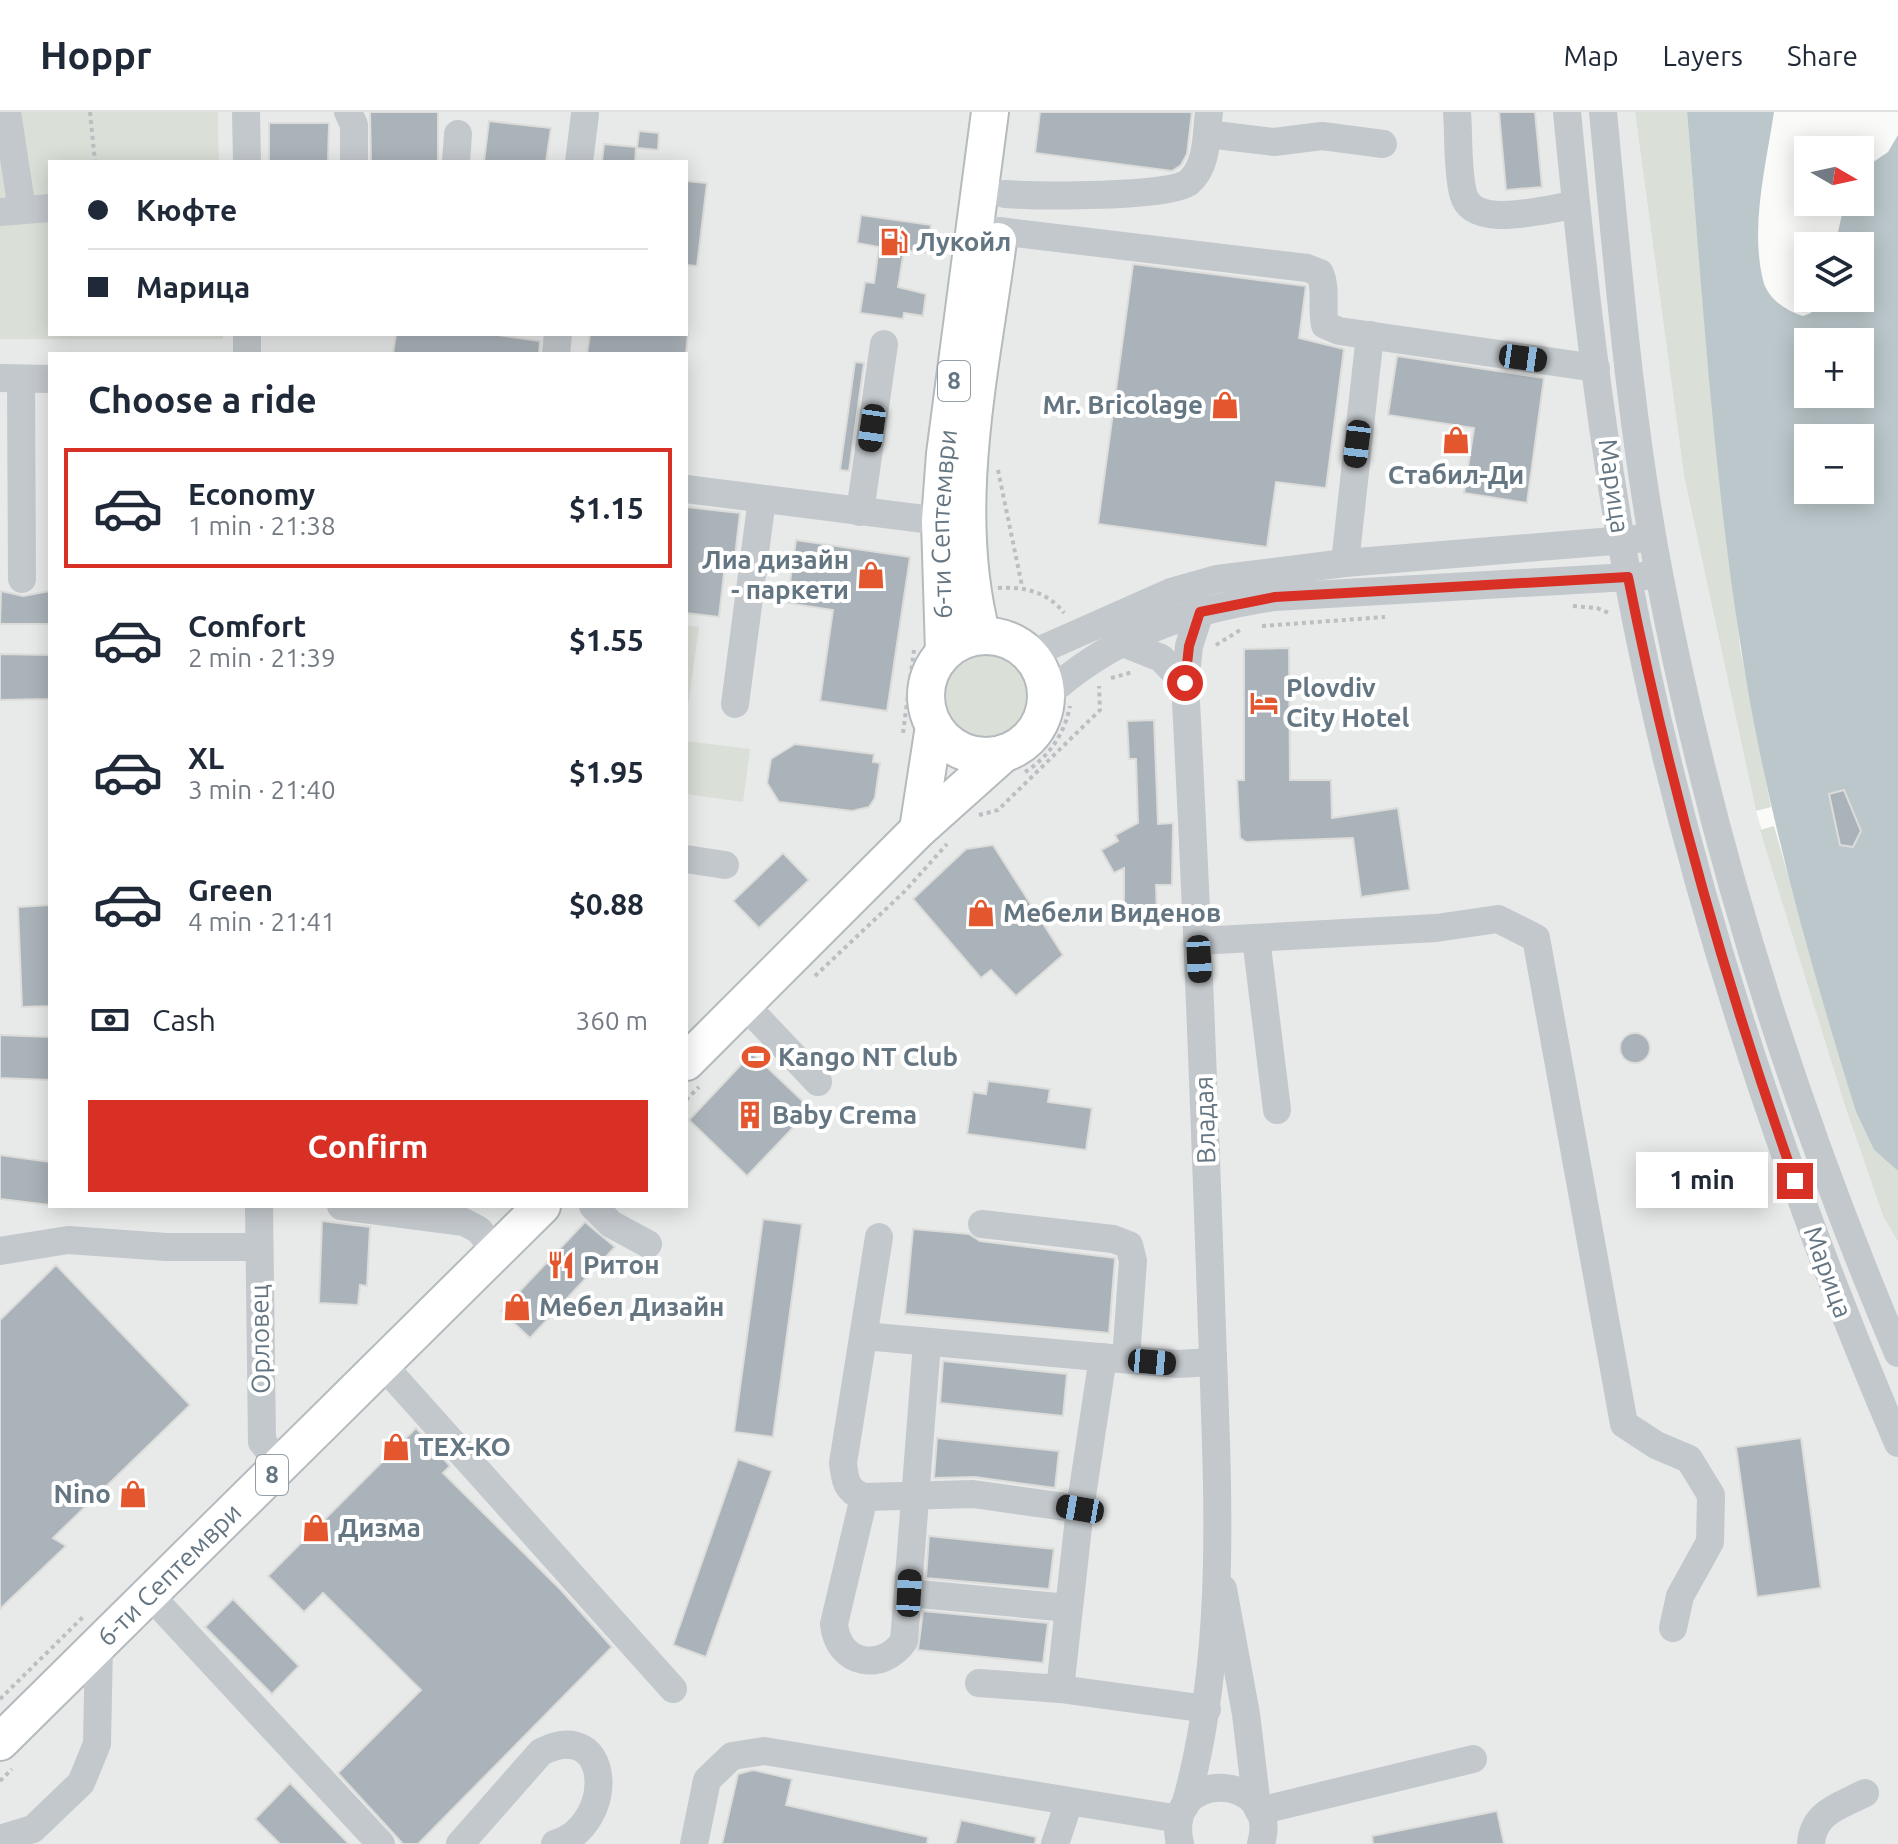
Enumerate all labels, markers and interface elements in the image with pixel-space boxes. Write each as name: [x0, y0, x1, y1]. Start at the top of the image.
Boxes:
text: Hoppr: [40, 34, 152, 76]
text: Map: [1563, 40, 1619, 71]
text: Layers: [1663, 40, 1743, 71]
text: Share: [1787, 40, 1858, 71]
north arrow: [1794, 136, 1874, 216]
map controls: [1794, 136, 1874, 504]
text: Кюфте: [136, 193, 237, 227]
fuel station icon: Лукойл: [879, 227, 909, 257]
place label: Лукойл: [916, 227, 1011, 256]
button: layers: [1794, 232, 1874, 312]
text: Марица: [136, 270, 250, 304]
button: +: [1794, 328, 1874, 408]
car: [1498, 343, 1548, 373]
road number: 8: [938, 361, 970, 401]
text: Choose a ride: [88, 379, 317, 420]
place label: Mr. Bricolage: [1042, 390, 1203, 419]
shop icon: Mr. Bricolage: [1210, 390, 1240, 420]
car: [857, 403, 887, 453]
car: [1342, 419, 1372, 469]
button: −: [1794, 424, 1874, 504]
shop icon: Стабил-Ди: [1441, 425, 1471, 455]
street label: 6-ти Септември: [925, 427, 962, 620]
street label: Марица: [1594, 437, 1635, 535]
place label: Стабил-Ди: [1388, 460, 1524, 489]
icon: car: [92, 472, 164, 544]
text: Economy: [188, 477, 315, 511]
text: $1.15: [569, 491, 644, 525]
text: 1 min · 21:38: [188, 511, 336, 540]
place label: Лиа дизайн - паркети: [702, 545, 849, 604]
shop icon: Лиа дизайн - паркети: [856, 560, 886, 590]
icon: car: [92, 604, 164, 676]
text: Comfort: [188, 609, 306, 643]
text: $1.55: [569, 623, 644, 657]
text: 2 min · 21:39: [188, 643, 336, 672]
route start: [1167, 665, 1203, 701]
place label: Plovdiv City Hotel: [1286, 673, 1409, 732]
hotel icon: Plovdiv City Hotel: [1249, 688, 1279, 718]
icon: car: [92, 736, 164, 808]
text: XL: [188, 741, 224, 775]
text: $1.95: [569, 755, 644, 789]
text: 3 min · 21:40: [188, 775, 336, 804]
icon: car: [92, 868, 164, 940]
text: Green: [188, 873, 273, 907]
text: $0.88: [569, 887, 644, 921]
shop icon: Мебели Виденов: [966, 898, 996, 928]
place label: Мебели Виденов: [1003, 898, 1221, 927]
text: 4 min · 21:41: [188, 907, 336, 936]
car: [1186, 934, 1212, 984]
icon: cash: [88, 998, 132, 1042]
text: Cash: [152, 1003, 216, 1037]
text: 360 m: [576, 1006, 648, 1035]
sports icon: Kango NT Club: [741, 1042, 771, 1072]
place label: Kango NT Club: [778, 1042, 958, 1071]
street label: Владая: [1188, 1076, 1221, 1164]
button: Confirm: [88, 1100, 648, 1192]
building icon: Baby Crema: [735, 1100, 765, 1130]
place label: Baby Crema: [772, 1100, 917, 1129]
callout: 1 min: [1635, 1153, 1767, 1209]
route end: [1777, 1163, 1813, 1199]
text: 1 min: [1669, 1165, 1735, 1194]
street label: Марица: [1799, 1222, 1858, 1321]
restaurant icon: Ритон: [546, 1250, 576, 1280]
place label: Ритон: [583, 1250, 660, 1279]
street label: Орловец: [244, 1284, 275, 1394]
shop icon: Мебел Дизайн: [502, 1292, 532, 1322]
place label: Мебел Дизайн: [539, 1292, 724, 1321]
car: [1127, 1348, 1177, 1376]
shop icon: ТЕХ-КО: [381, 1432, 411, 1462]
place label: ТЕХ-КО: [418, 1432, 511, 1461]
road number: 8: [256, 1455, 288, 1495]
place label: Nino: [54, 1479, 111, 1508]
shop icon: Nino: [118, 1479, 148, 1509]
car: [1054, 1493, 1106, 1525]
street label: 6-ти Септември: [91, 1497, 247, 1651]
shop icon: Дизма: [301, 1513, 331, 1543]
place label: Дизма: [338, 1513, 421, 1542]
car: [896, 1568, 922, 1618]

